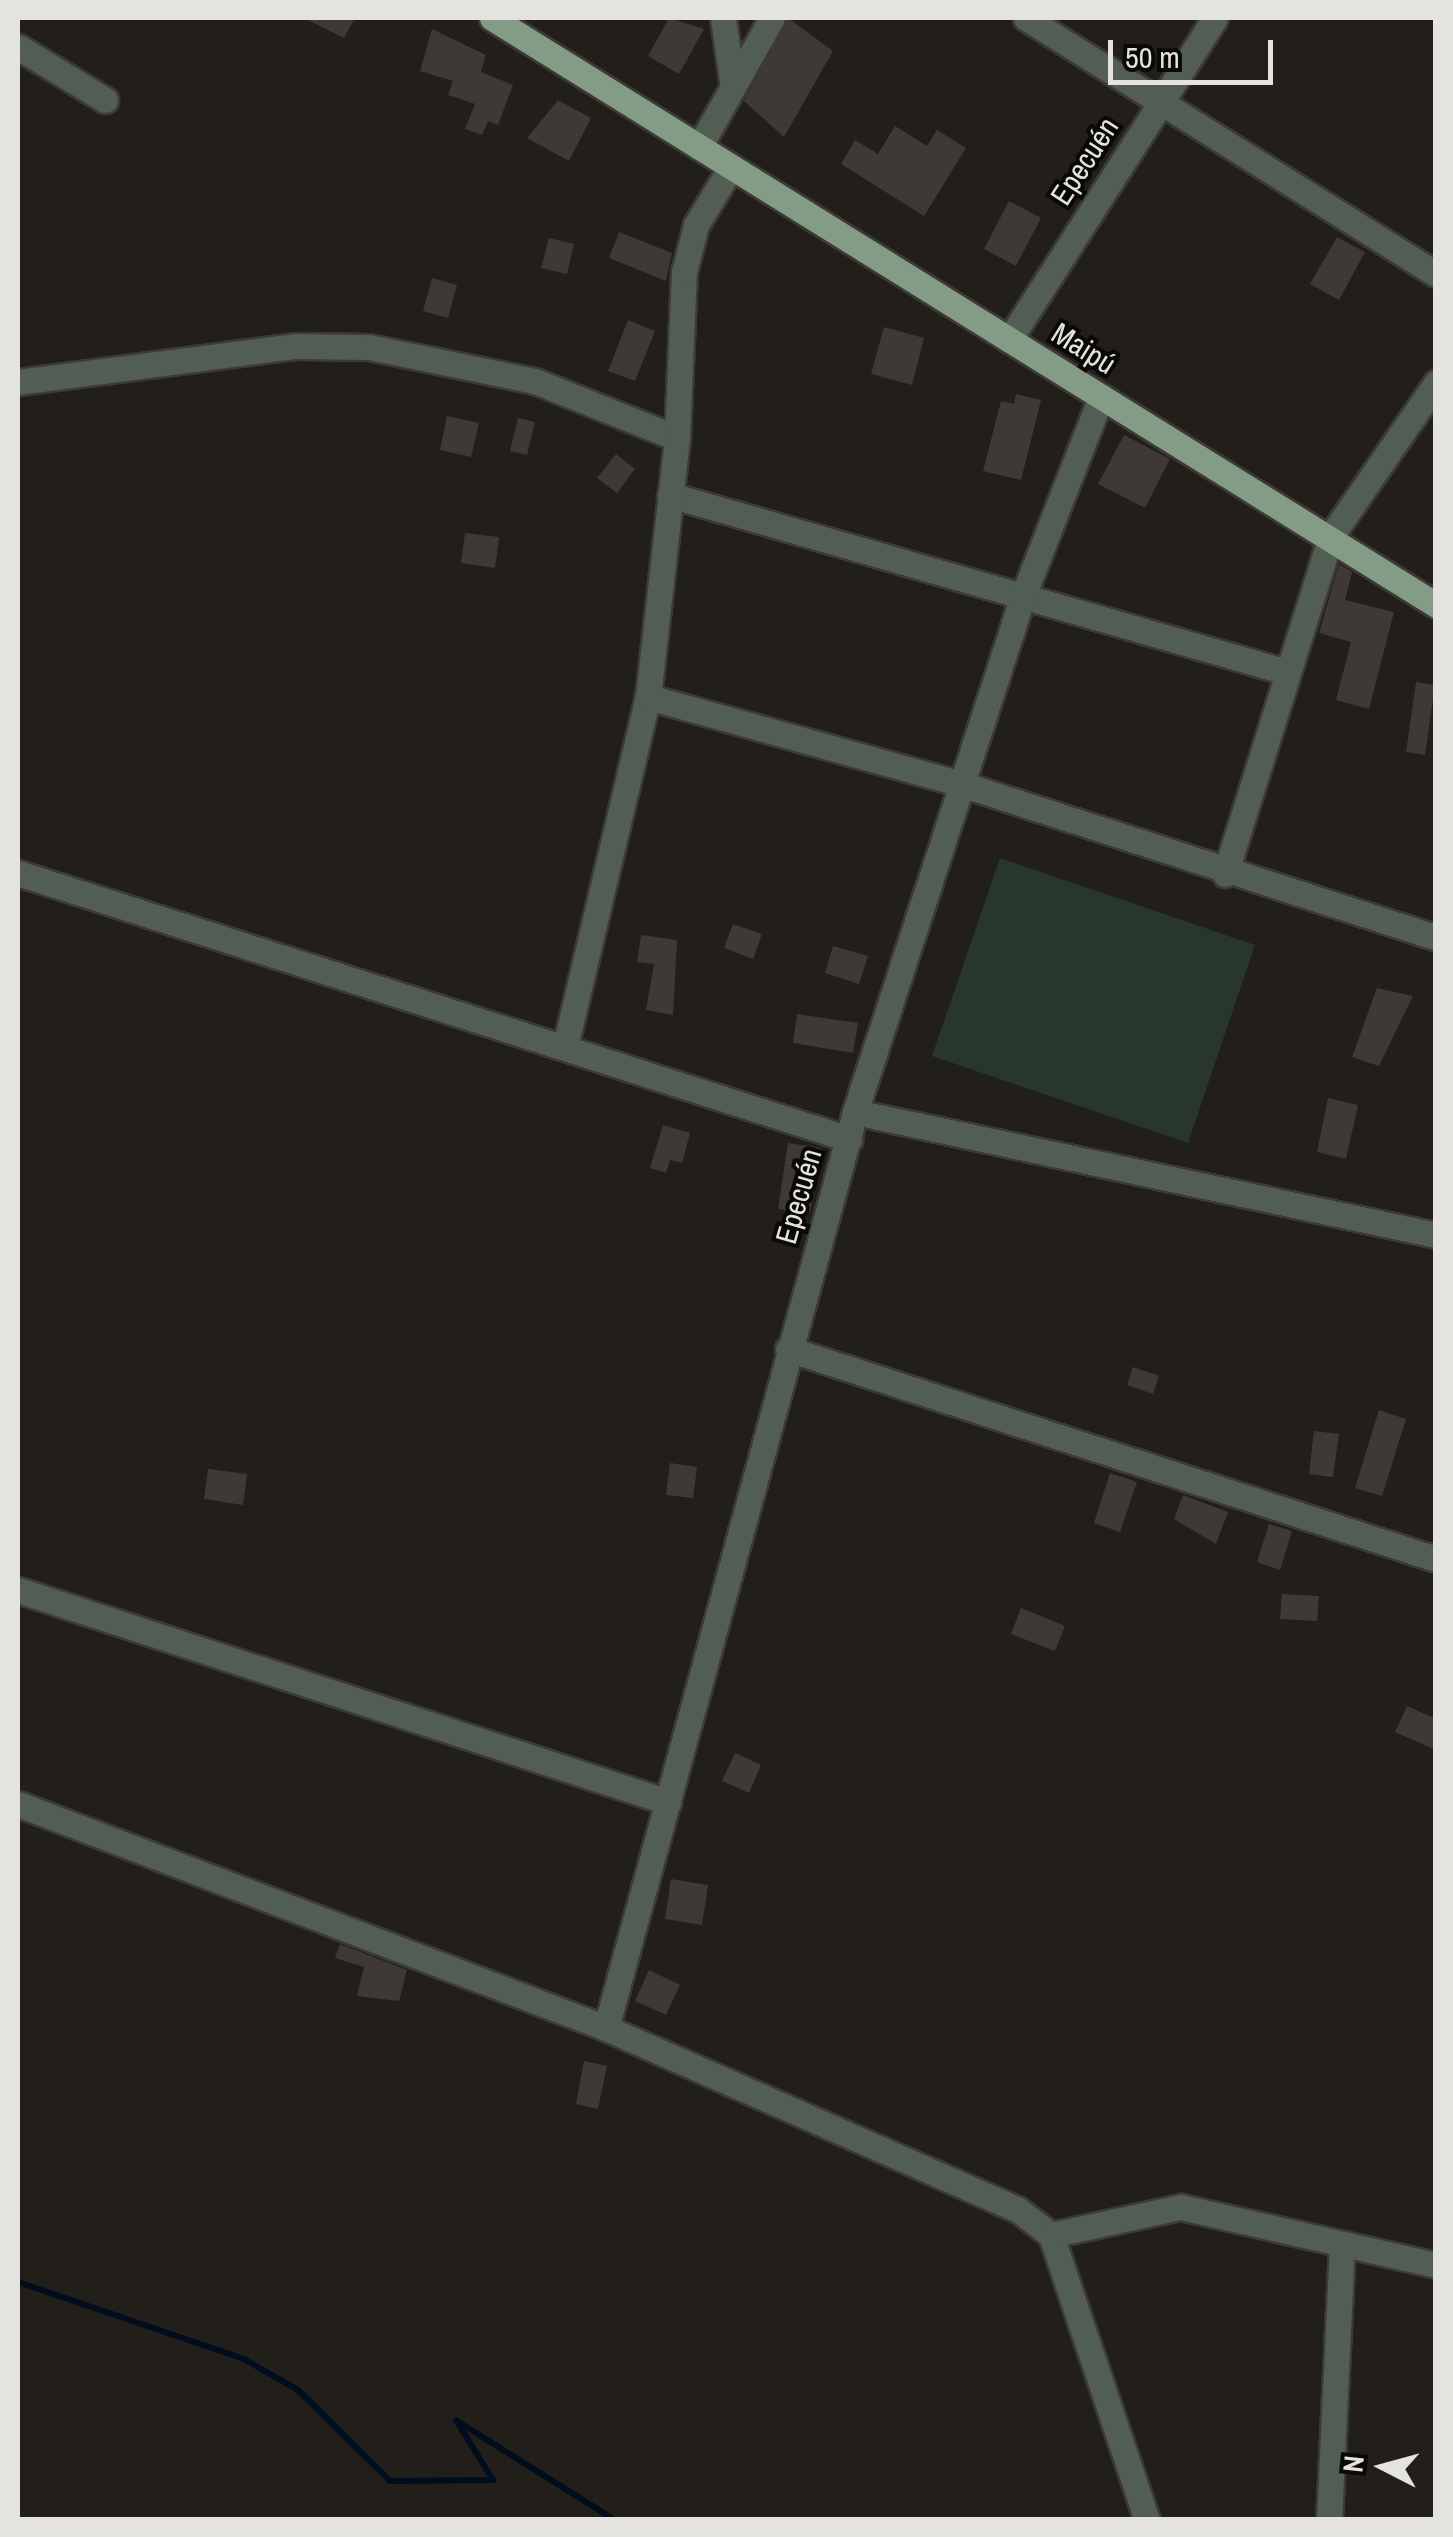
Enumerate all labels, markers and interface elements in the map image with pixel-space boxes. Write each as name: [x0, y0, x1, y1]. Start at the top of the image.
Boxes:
scale bar: [1113, 20, 1278, 82]
text: 50 m: [1125, 37, 1180, 77]
street label: Epecuén: [1042, 110, 1126, 212]
street label: Maipú: [1045, 315, 1123, 381]
street label: Epecuén: [767, 1144, 829, 1248]
north arrow: [1333, 2417, 1433, 2517]
text: N: [1333, 2454, 1373, 2474]

